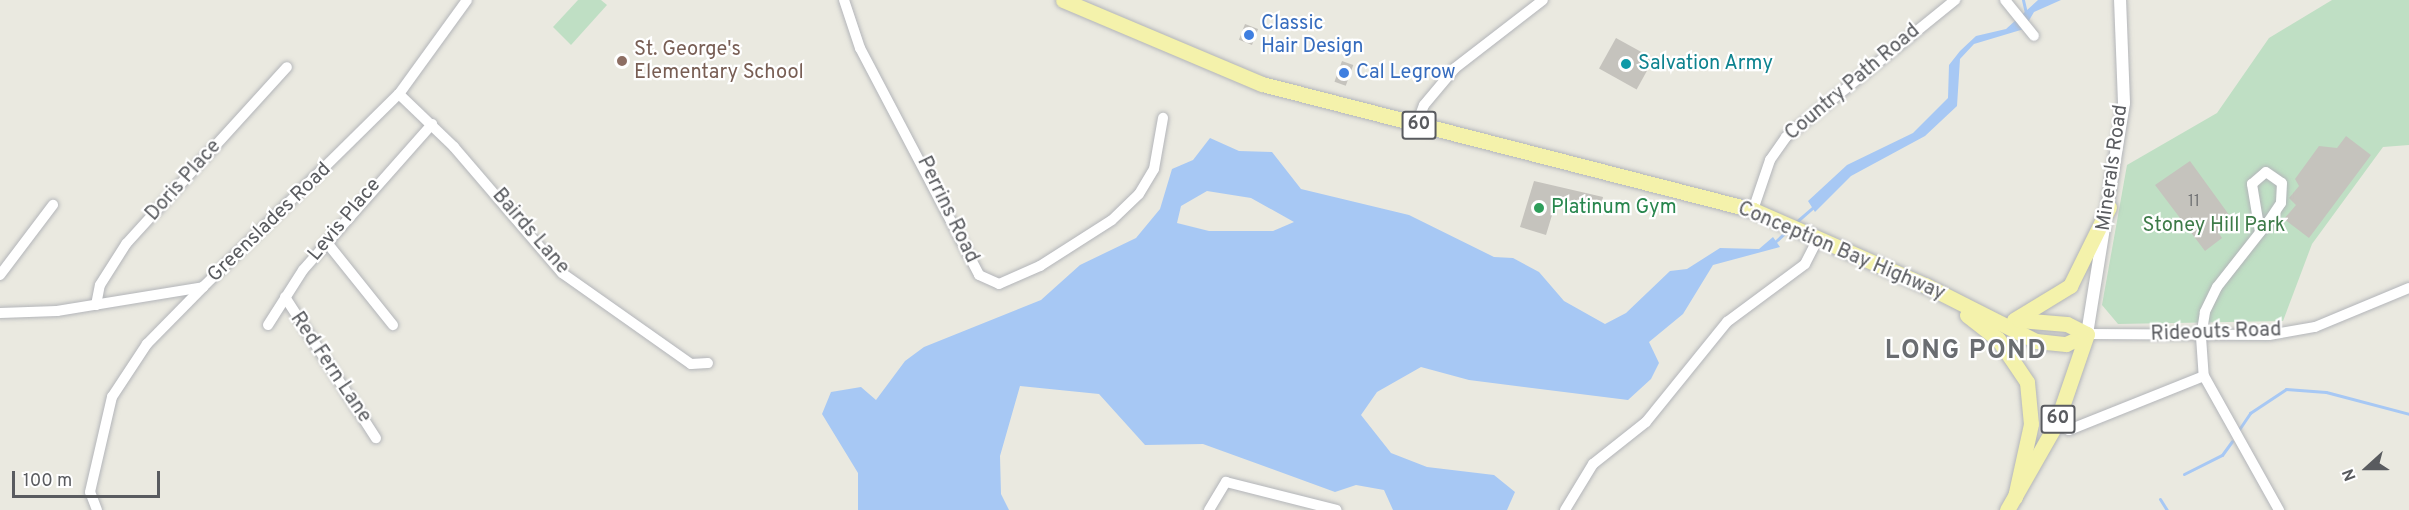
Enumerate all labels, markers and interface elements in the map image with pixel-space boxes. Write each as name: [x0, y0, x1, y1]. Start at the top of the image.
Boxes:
place label: Classic Hair Design: [1261, 12, 1364, 59]
street label: Country Path Road: [1781, 20, 1925, 146]
marker: Classic Hair Design: [1242, 28, 1256, 42]
place label: St. George's Elementary School: [634, 38, 804, 85]
place label: Salvation Army: [1638, 52, 1774, 76]
marker: St. George's Elementary School: [615, 54, 629, 68]
marker: Salvation Army: [1619, 57, 1633, 71]
place label: Cal Legrow: [1356, 61, 1456, 85]
marker: Cal Legrow: [1337, 66, 1351, 80]
street label: Minerals Road: [2092, 103, 2134, 233]
road number: 60: [1401, 110, 1437, 140]
street label: Doris Place: [141, 135, 227, 227]
street label: Perrins Road: [911, 153, 983, 267]
street label: Greenslades Road: [203, 158, 337, 288]
street label: Levis Place: [304, 174, 386, 266]
street label: Bairds Lane: [486, 184, 574, 280]
house number: 11: [2188, 192, 2200, 212]
place label: Platinum Gym: [1551, 196, 1677, 220]
street label: Conception Bay Highway: [1734, 197, 1948, 307]
marker: Platinum Gym: [1532, 201, 1546, 215]
park label: Stoney Hill Park: [2143, 214, 2285, 238]
street label: Red Fern Lane: [284, 308, 376, 428]
street label: Rideouts Road: [2150, 319, 2282, 347]
district label: LONG POND: [1885, 336, 2047, 368]
road number: 60: [2040, 404, 2076, 434]
north arrow: [2337, 438, 2397, 498]
scale bar: [15, 459, 164, 497]
text: N: [2339, 465, 2362, 483]
text: 100 m: [23, 470, 72, 493]

